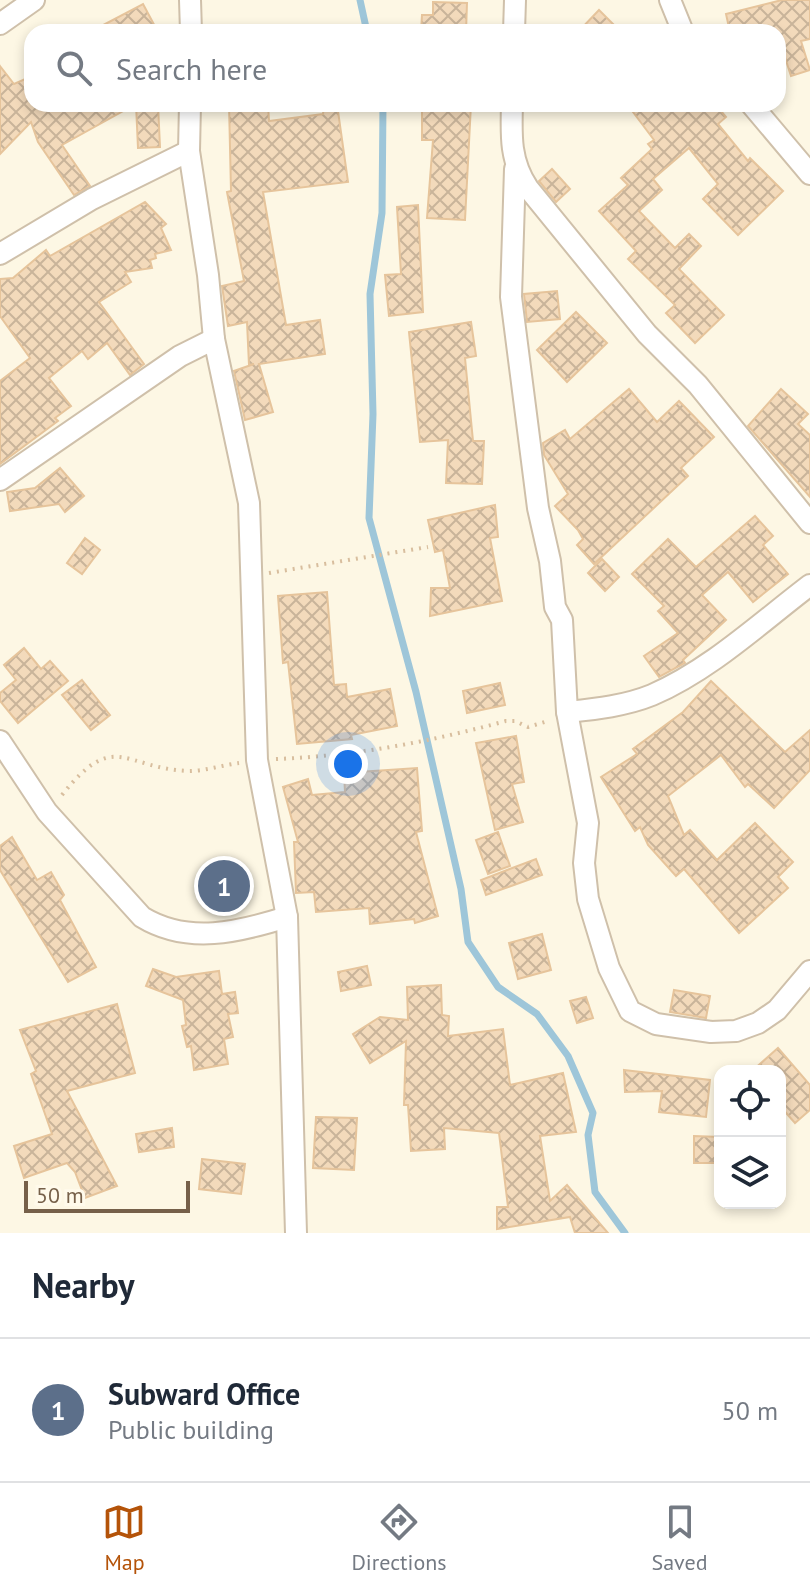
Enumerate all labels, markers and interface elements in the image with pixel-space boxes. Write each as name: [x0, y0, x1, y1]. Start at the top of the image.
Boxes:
search box: [24, 24, 786, 112]
icon: search: [52, 46, 96, 90]
text: Search here: [116, 49, 267, 88]
your location: [328, 744, 368, 784]
pin: 1: [198, 856, 250, 916]
map controls: [714, 1065, 786, 1209]
button: locate: [714, 1065, 786, 1137]
button: layers: [714, 1137, 786, 1209]
scale bar: [24, 1177, 190, 1213]
text: 50 m: [36, 1181, 84, 1209]
text: Nearby: [32, 1263, 134, 1307]
text: Subward Office: [108, 1374, 300, 1413]
text: 1: [51, 1394, 65, 1427]
text: 50 m: [722, 1394, 778, 1427]
text: Public building: [108, 1413, 274, 1446]
tab: Map: [102, 1500, 146, 1576]
tab: Directions: [351, 1500, 447, 1576]
tab: Saved: [652, 1500, 707, 1576]

